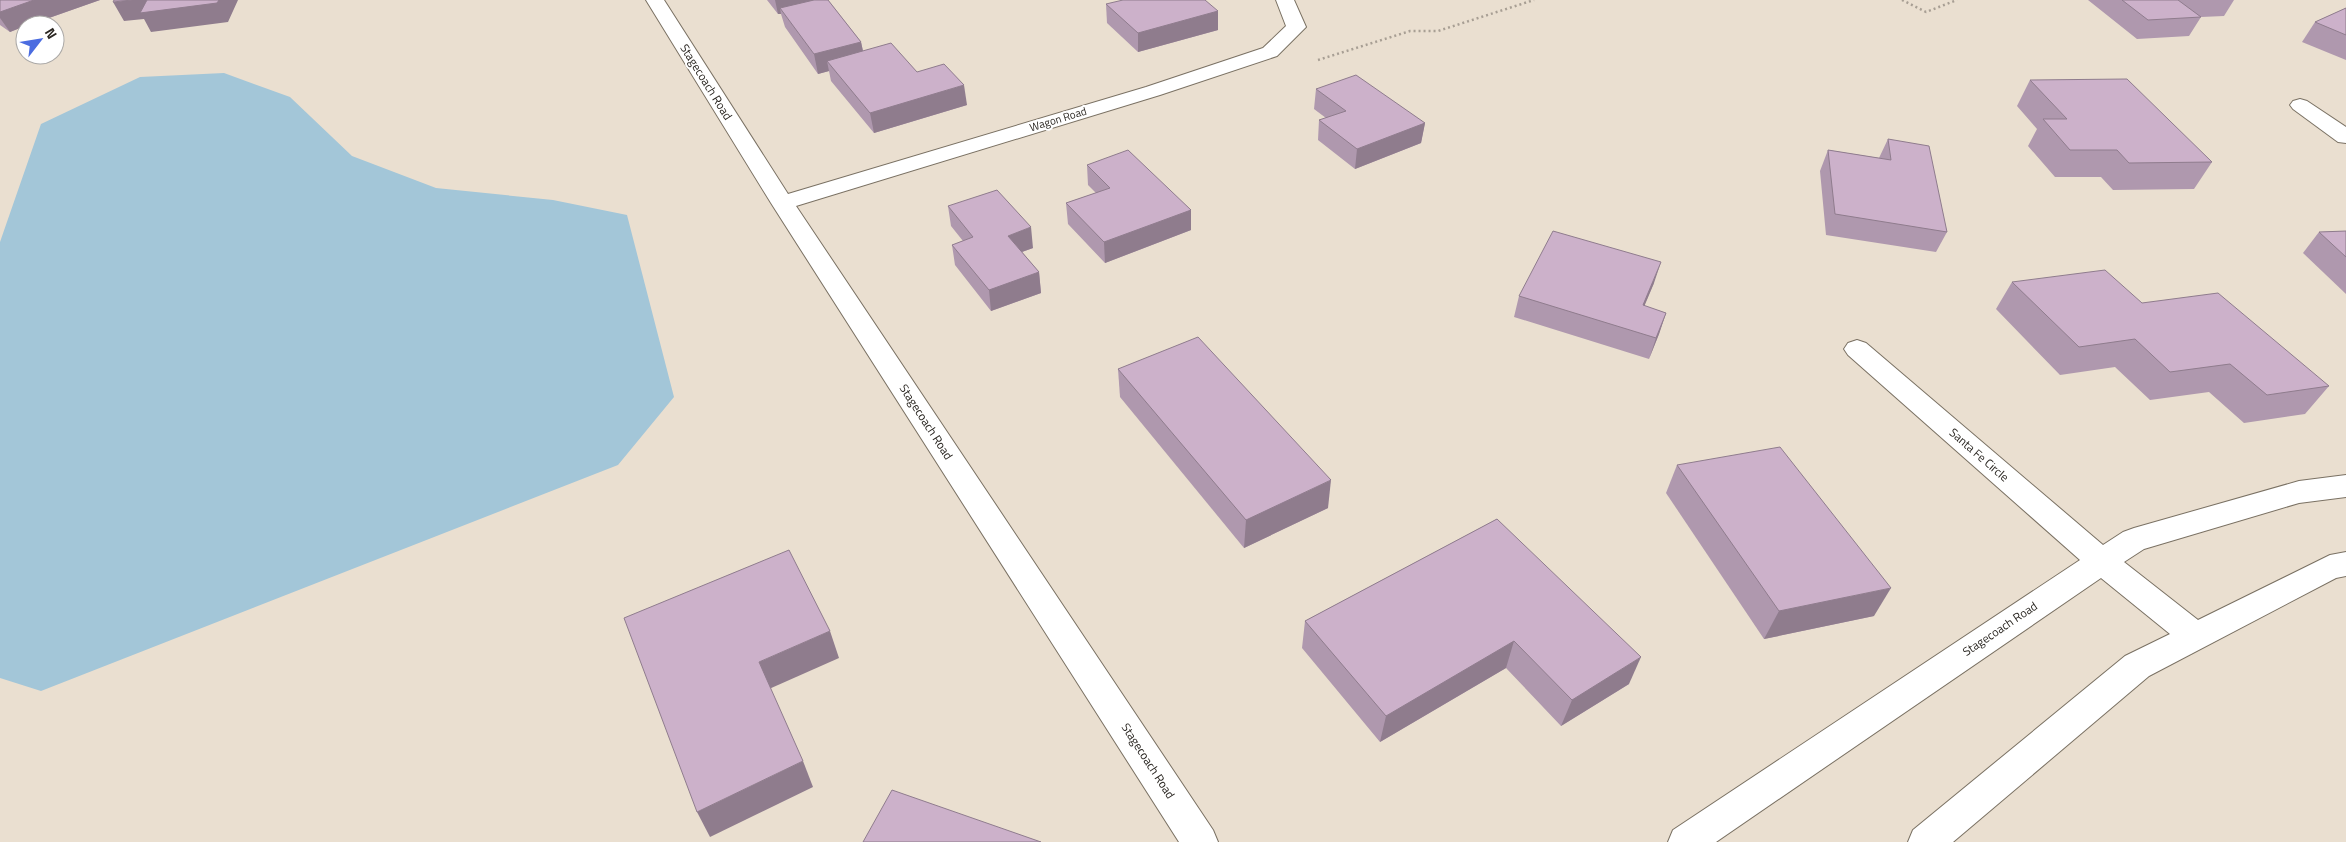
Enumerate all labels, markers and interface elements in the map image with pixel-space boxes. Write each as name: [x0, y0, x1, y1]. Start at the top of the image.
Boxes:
north arrow: [15, 15, 65, 65]
text: N: [40, 23, 63, 43]
street label: Stagecoach Road: [675, 40, 737, 124]
street label: Wagon Road: [1028, 103, 1089, 135]
street label: Stagecoach Road: [895, 380, 958, 463]
street label: Santa Fe Circle: [1945, 423, 2013, 486]
street label: Stagecoach Road: [1958, 596, 2041, 661]
street label: Stagecoach Road: [1117, 719, 1180, 802]

